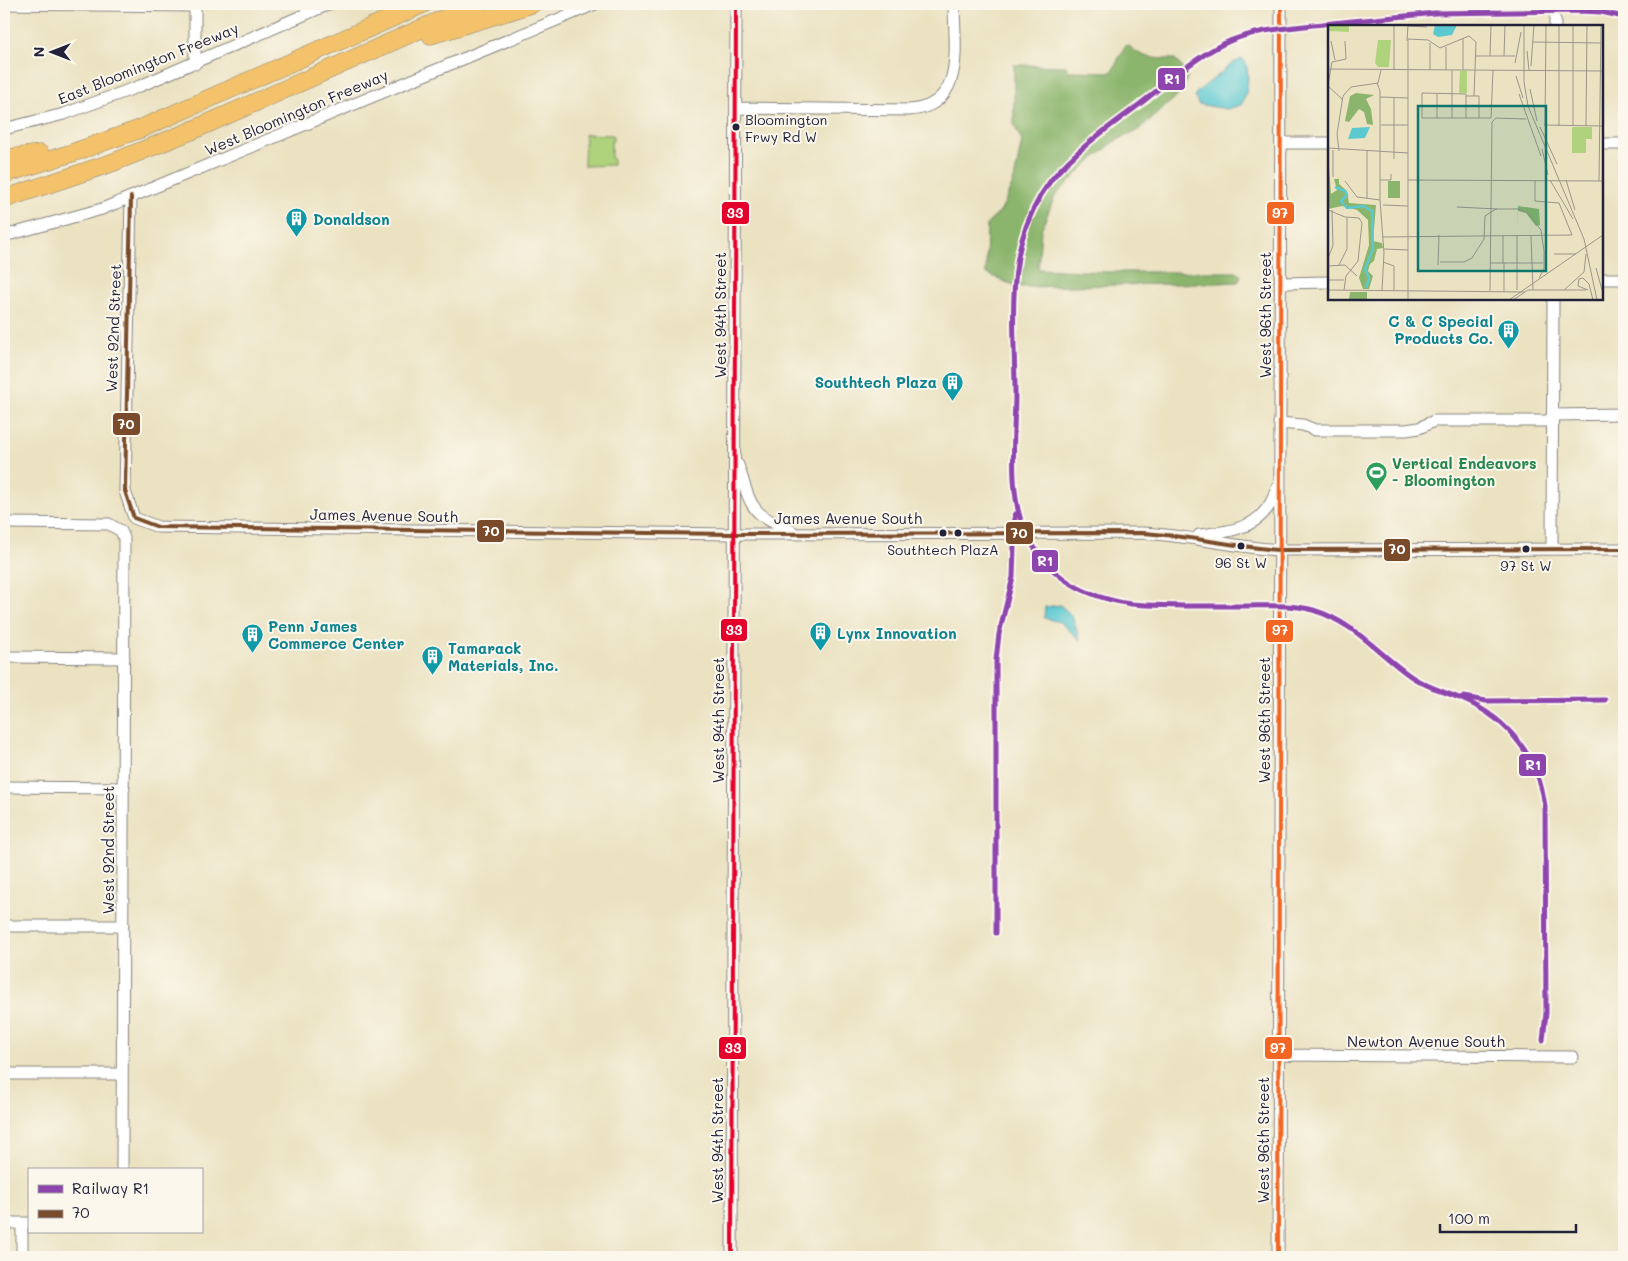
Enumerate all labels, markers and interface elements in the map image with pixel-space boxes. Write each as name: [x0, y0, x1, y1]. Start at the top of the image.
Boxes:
street label: East Bloomington Freeway: [55, 18, 241, 108]
inset map: [1328, 25, 1603, 300]
north arrow: [28, 28, 78, 78]
text: N: [29, 47, 48, 57]
street label: West Bloomington Freeway: [201, 64, 391, 160]
line badge: R1: [1157, 67, 1186, 91]
text: R1: [1164, 69, 1180, 88]
place label: Bloomington Frwy Rd W: [745, 110, 827, 146]
marker: Bloomington Frwy Rd W: [731, 122, 741, 132]
line badge: 33: [721, 201, 750, 225]
line badge: 97: [1266, 201, 1295, 225]
text: 33: [727, 203, 743, 222]
text: 97: [1272, 203, 1288, 222]
building icon: Donaldson: [285, 207, 309, 238]
place label: Donaldson: [313, 209, 390, 229]
street label: West 94th Street: [710, 252, 730, 378]
street label: West 96th Street: [1255, 252, 1275, 378]
street label: West 92nd Street: [101, 263, 125, 393]
place label: C & C Special Products Co.: [1388, 311, 1493, 348]
building icon: C & C Special Products Co.: [1497, 318, 1521, 349]
building icon: Southtech Plaza: [941, 370, 965, 401]
place label: Southtech Plaza: [815, 372, 937, 392]
line badge: 70: [112, 412, 141, 436]
text: 70: [118, 414, 134, 433]
place label: Vertical Endeavors - Bloomington: [1392, 453, 1537, 490]
sports icon: Vertical Endeavors - Bloomington: [1364, 460, 1388, 491]
street label: James Avenue South: [310, 504, 458, 526]
street label: James Avenue South: [774, 508, 922, 528]
line badge: 70: [476, 519, 505, 543]
text: 70: [483, 521, 499, 540]
line badge: 70: [1005, 521, 1034, 545]
text: 70: [1011, 523, 1027, 542]
marker: Southtech PlazA: [938, 528, 948, 538]
unlabelled marker: [953, 528, 963, 538]
line badge: 70: [1383, 538, 1411, 562]
text: 70: [1389, 539, 1405, 558]
place label: Southtech PlazA: [887, 540, 999, 559]
marker: 96 St W: [1236, 541, 1246, 551]
marker: 97 St W: [1521, 544, 1531, 554]
line badge: R1: [1031, 549, 1059, 573]
text: R1: [1037, 551, 1053, 570]
place label: 96 St W: [1215, 553, 1267, 572]
place label: 97 St W: [1500, 556, 1552, 575]
place label: Penn James Commerce Center: [268, 616, 404, 653]
line badge: 33: [720, 618, 748, 642]
line badge: 97: [1265, 619, 1294, 643]
text: 33: [726, 620, 742, 639]
text: 97: [1272, 620, 1288, 639]
building icon: Lynx Innovation: [809, 621, 833, 652]
building icon: Penn James Commerce Center: [240, 623, 264, 654]
place label: Lynx Innovation: [837, 623, 957, 643]
place label: Tamarack Materials, Inc.: [448, 638, 559, 675]
building icon: Tamarack Materials, Inc.: [420, 645, 444, 676]
street label: West 94th Street: [708, 657, 728, 783]
street label: West 96th Street: [1254, 657, 1274, 783]
line badge: R1: [1518, 753, 1547, 777]
text: R1: [1525, 755, 1541, 774]
street label: West 92nd Street: [98, 786, 118, 914]
street label: Newton Avenue South: [1347, 1031, 1505, 1051]
line badge: 33: [718, 1036, 747, 1060]
line badge: 97: [1264, 1036, 1293, 1060]
text: 33: [725, 1038, 741, 1057]
text: 97: [1270, 1038, 1286, 1057]
street label: West 94th Street: [707, 1077, 727, 1203]
street label: West 96th Street: [1253, 1077, 1273, 1203]
legend: [28, 1168, 202, 1234]
text: Railway R1: [72, 1178, 149, 1198]
scale bar: [1440, 1201, 1577, 1233]
text: 70: [72, 1202, 90, 1222]
text: 100 m: [1448, 1208, 1490, 1228]

